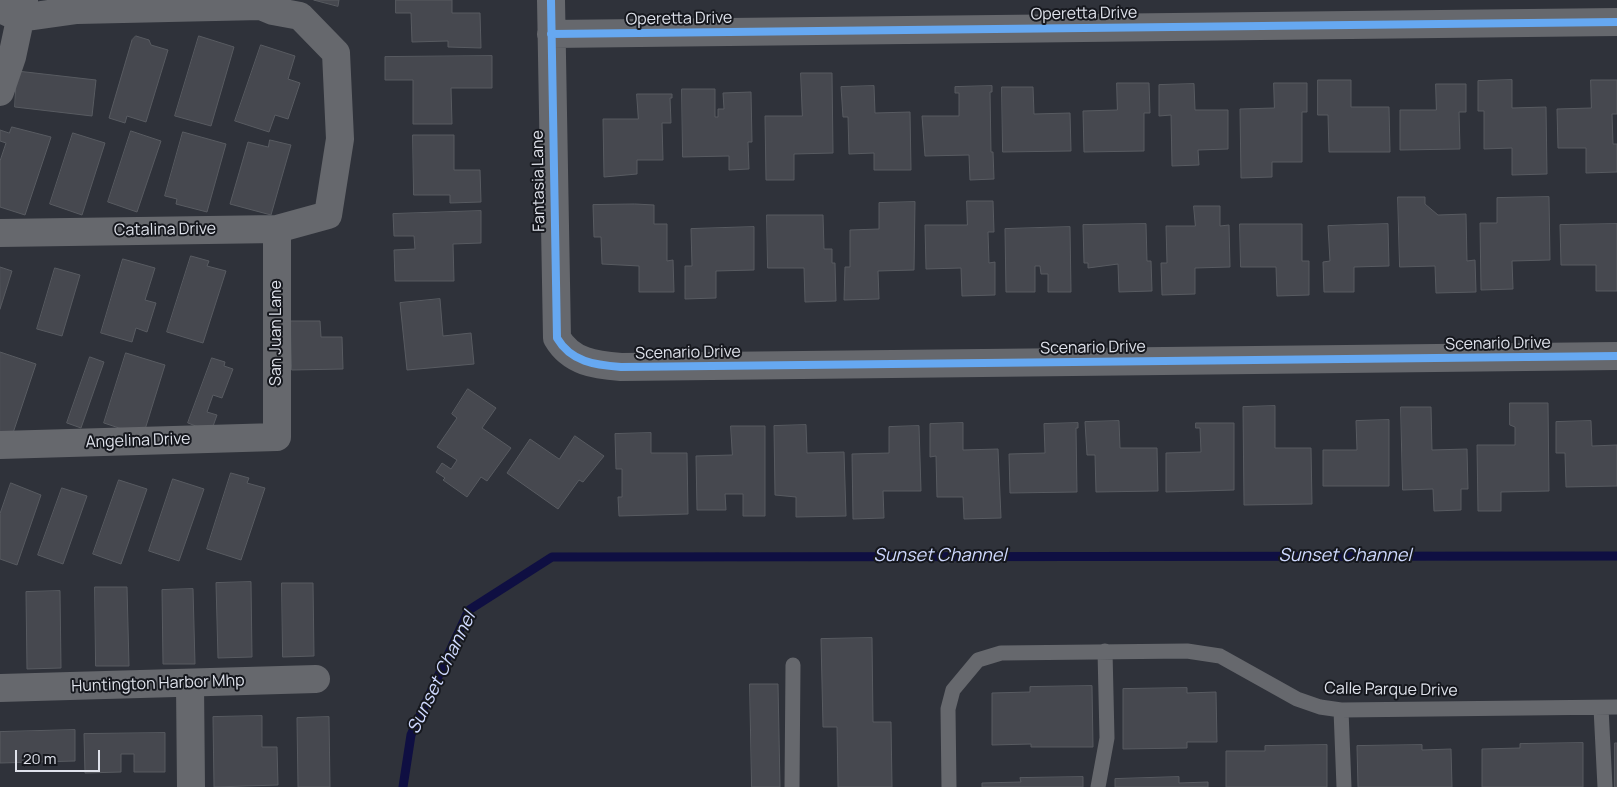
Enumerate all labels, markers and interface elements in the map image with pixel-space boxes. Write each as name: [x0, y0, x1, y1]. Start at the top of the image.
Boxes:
street label: Operetta Drive: [1030, 3, 1138, 25]
street label: Operetta Drive: [625, 8, 733, 30]
street label: Fantasia Lane: [529, 130, 549, 232]
street label: Catalina Drive: [114, 220, 216, 240]
street label: San Juan Lane: [267, 280, 287, 386]
street label: Scenario Drive: [1445, 333, 1551, 355]
street label: Scenario Drive: [1040, 337, 1146, 359]
street label: Scenario Drive: [635, 342, 741, 364]
street label: Angelina Drive: [85, 430, 191, 452]
water label: Sunset Channel: [874, 545, 1006, 567]
water label: Sunset Channel: [1279, 545, 1411, 567]
water label: Sunset Channel: [403, 609, 481, 737]
street label: Huntington Harbor Mhp: [71, 671, 245, 697]
street label: Calle Parque Drive: [1324, 679, 1458, 701]
scale bar: [18, 740, 102, 772]
text: 20 m: [23, 748, 56, 769]

